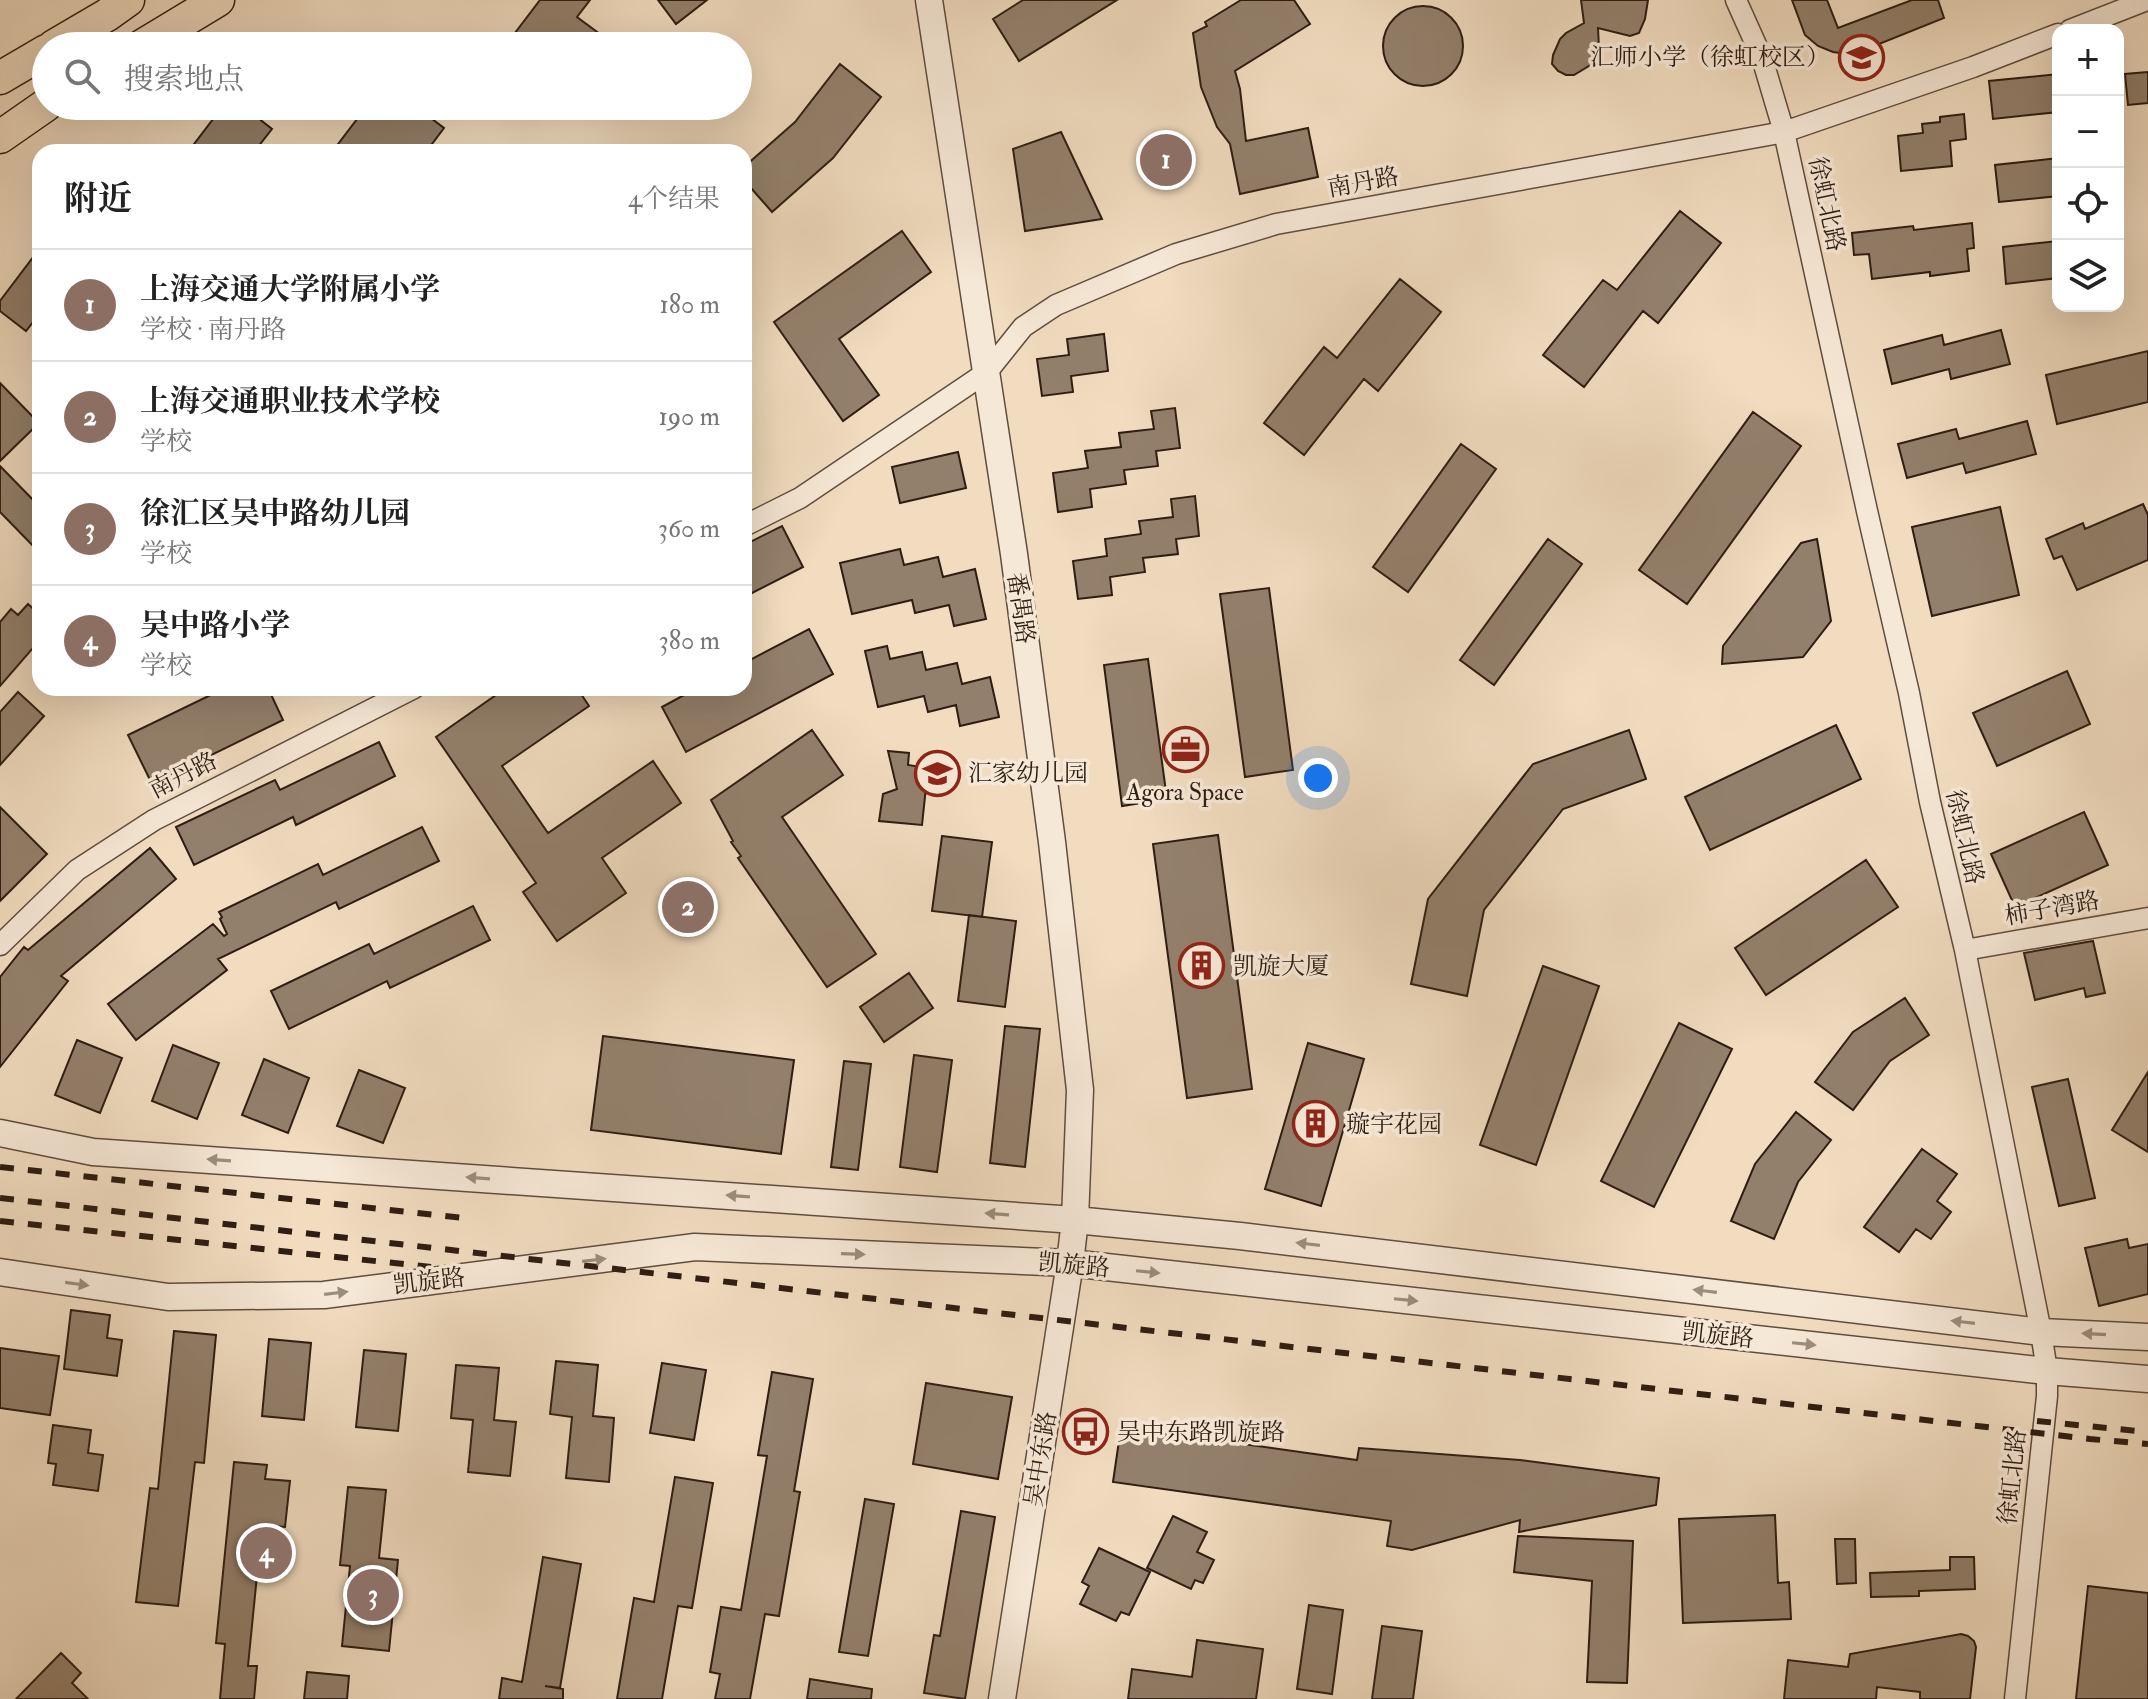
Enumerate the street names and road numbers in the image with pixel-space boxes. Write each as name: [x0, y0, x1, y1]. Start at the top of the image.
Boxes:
street label: 徐虹北路: [1801, 154, 1852, 254]
street label: 南丹路: [1325, 161, 1401, 204]
street label: 番禺路: [1000, 570, 1041, 646]
street label: 南丹路: [144, 745, 222, 806]
street label: 徐虹北路: [1939, 787, 1990, 887]
street label: 柿子湾路: [2002, 885, 2102, 932]
street label: 凯旋路: [1037, 1247, 1111, 1284]
street label: 凯旋路: [391, 1262, 467, 1301]
street label: 凯旋路: [1681, 1316, 1755, 1355]
street label: 吴中东路: [1018, 1409, 1063, 1509]
street label: 徐虹北路: [1992, 1428, 2033, 1526]

